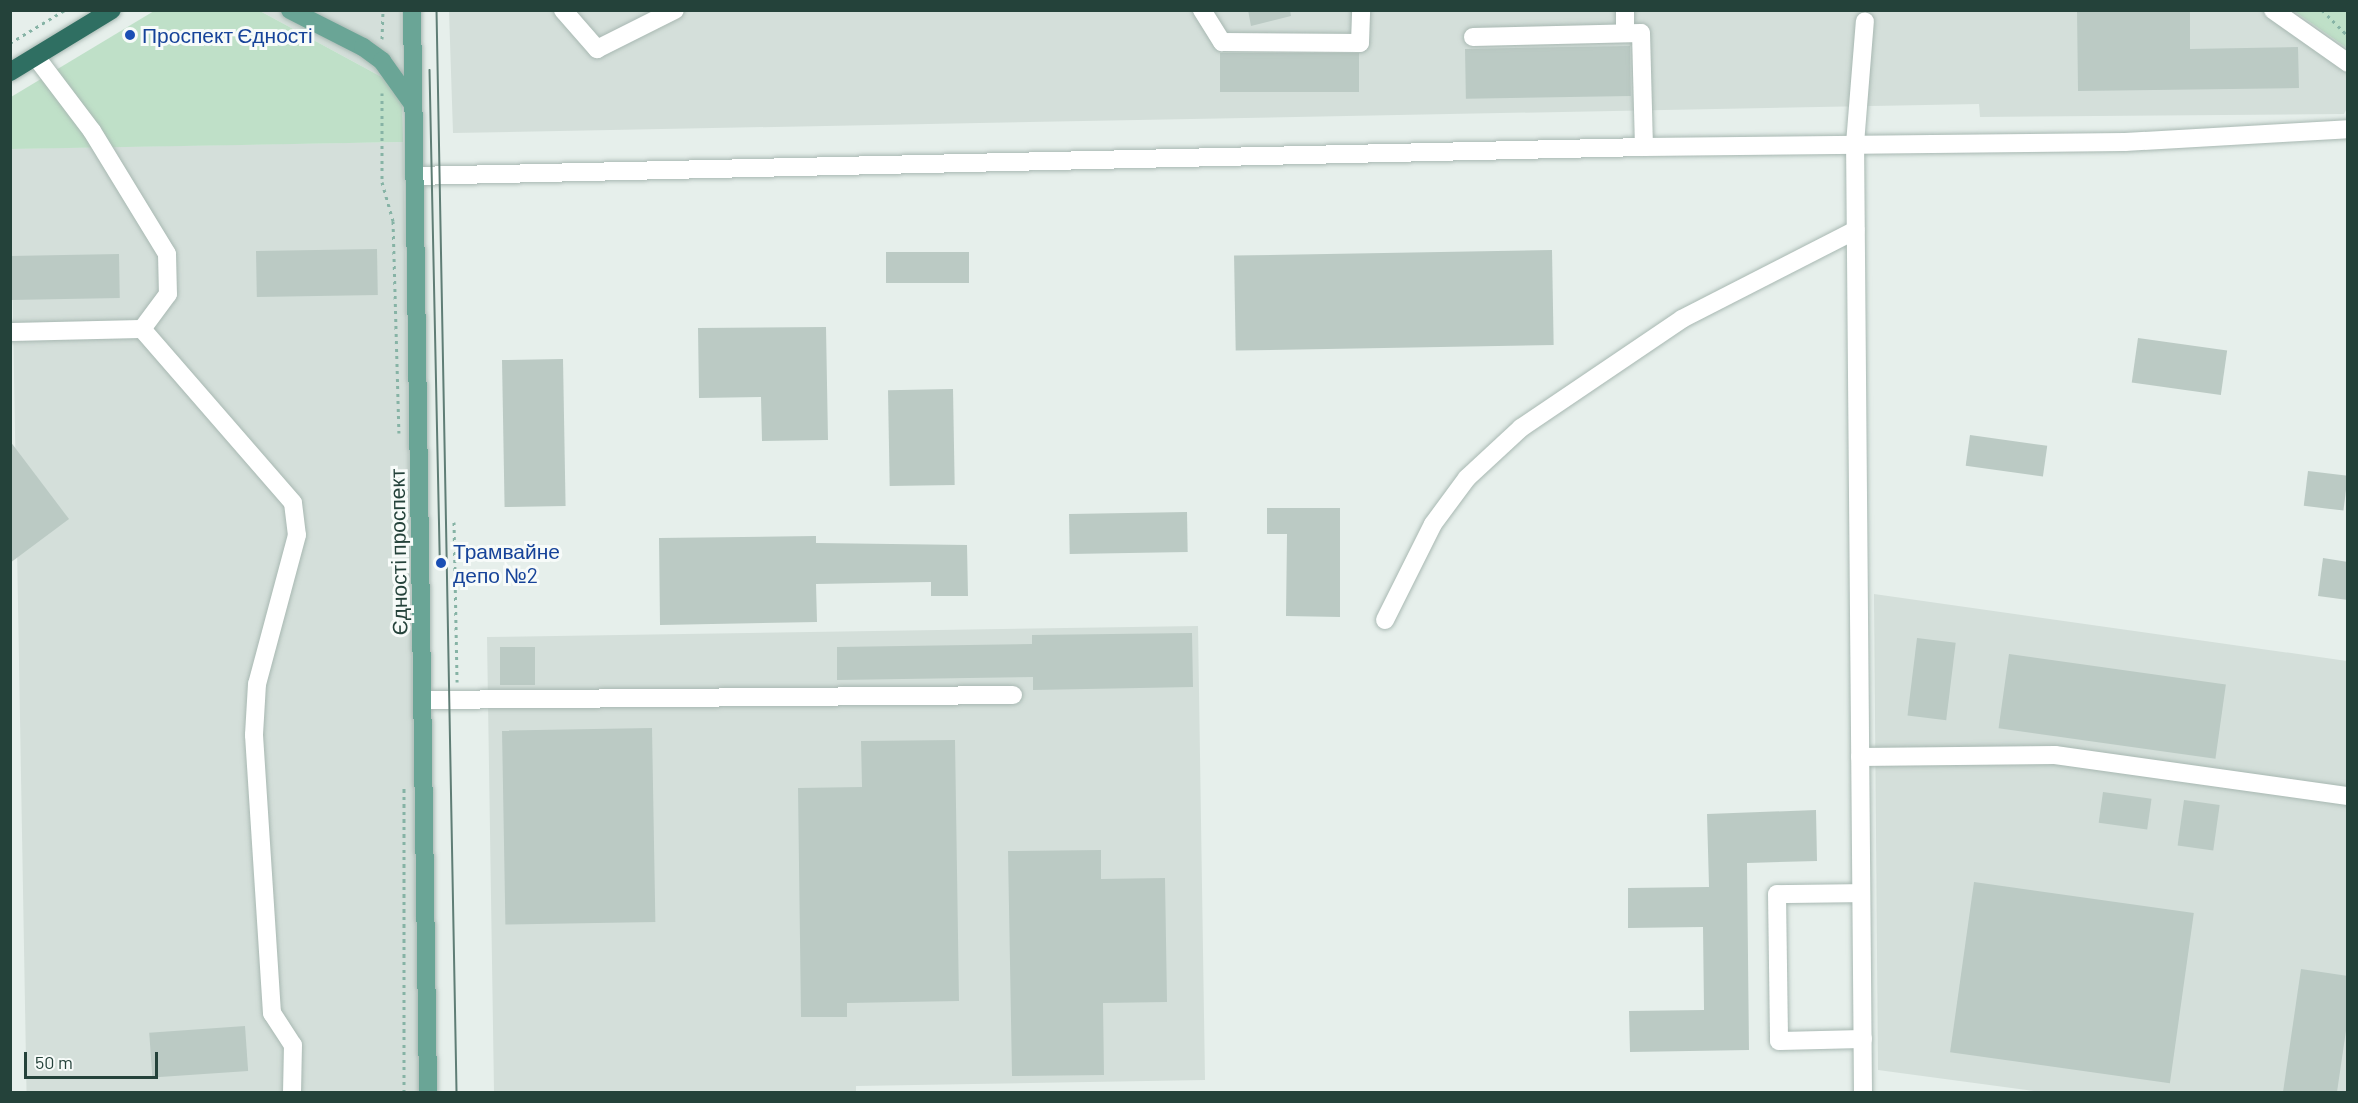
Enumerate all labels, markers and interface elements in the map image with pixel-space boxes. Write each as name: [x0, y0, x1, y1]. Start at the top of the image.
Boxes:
place label: Проспект Єдності: [142, 22, 313, 48]
marker: Проспект Єдності: [123, 28, 137, 42]
street label: Єдності проспект: [384, 468, 412, 636]
place label: Трамвайне депо №2: [453, 538, 560, 588]
marker: Трамвайне депо №2: [434, 556, 448, 570]
scale bar: [27, 1040, 160, 1078]
text: 50 m: [35, 1051, 73, 1073]

